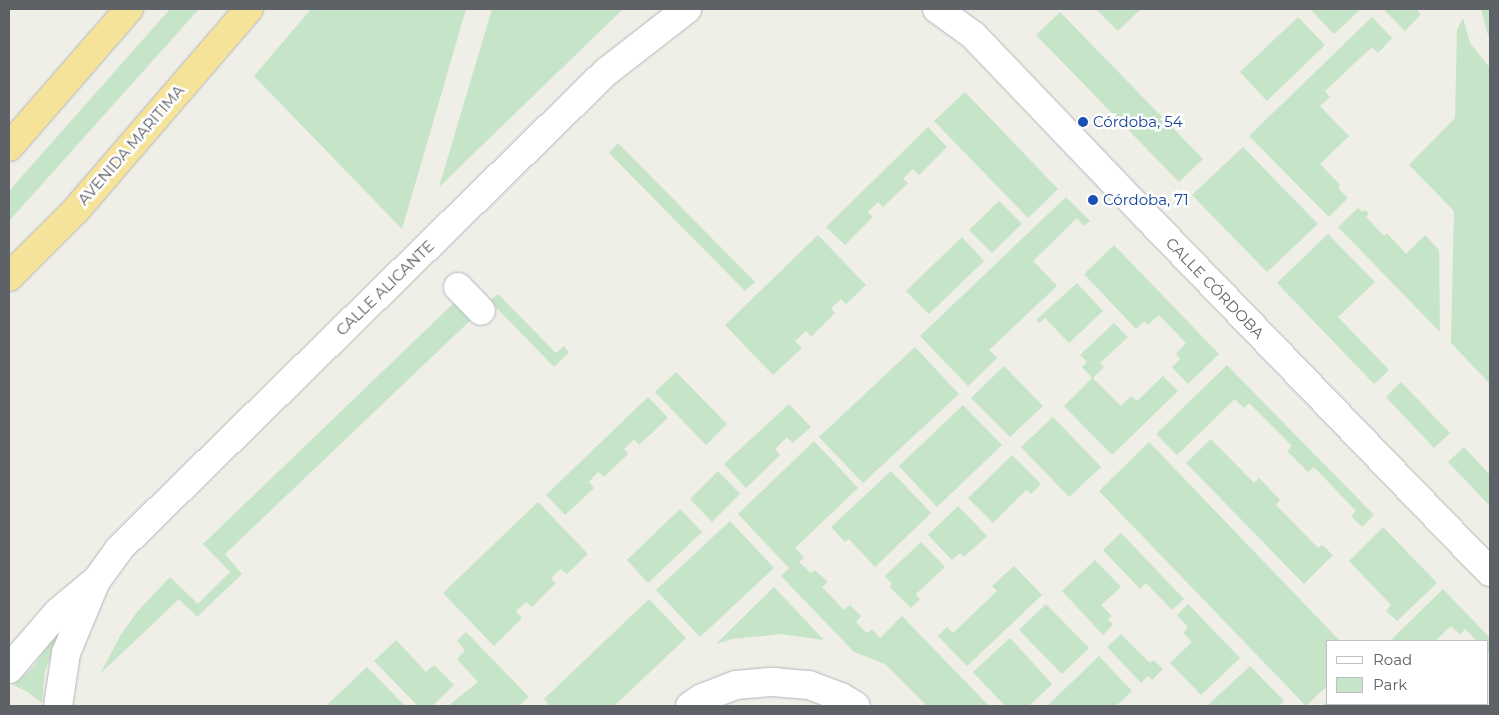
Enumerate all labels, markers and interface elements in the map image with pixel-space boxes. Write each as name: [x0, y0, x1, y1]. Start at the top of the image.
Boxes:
street label: AVENIDA MARITIMA: [74, 81, 188, 209]
place label: Córdoba, 54: [1093, 113, 1183, 131]
marker: Córdoba, 54: [1077, 116, 1089, 128]
place label: Córdoba, 71: [1103, 191, 1189, 209]
marker: Córdoba, 71: [1087, 194, 1099, 206]
street label: CALLE CÓRDOBA: [1162, 234, 1268, 342]
street label: CALLE ALICANTE: [332, 237, 438, 339]
legend: [1326, 640, 1489, 705]
text: Road: [1373, 650, 1412, 669]
text: Park: [1373, 675, 1407, 694]

